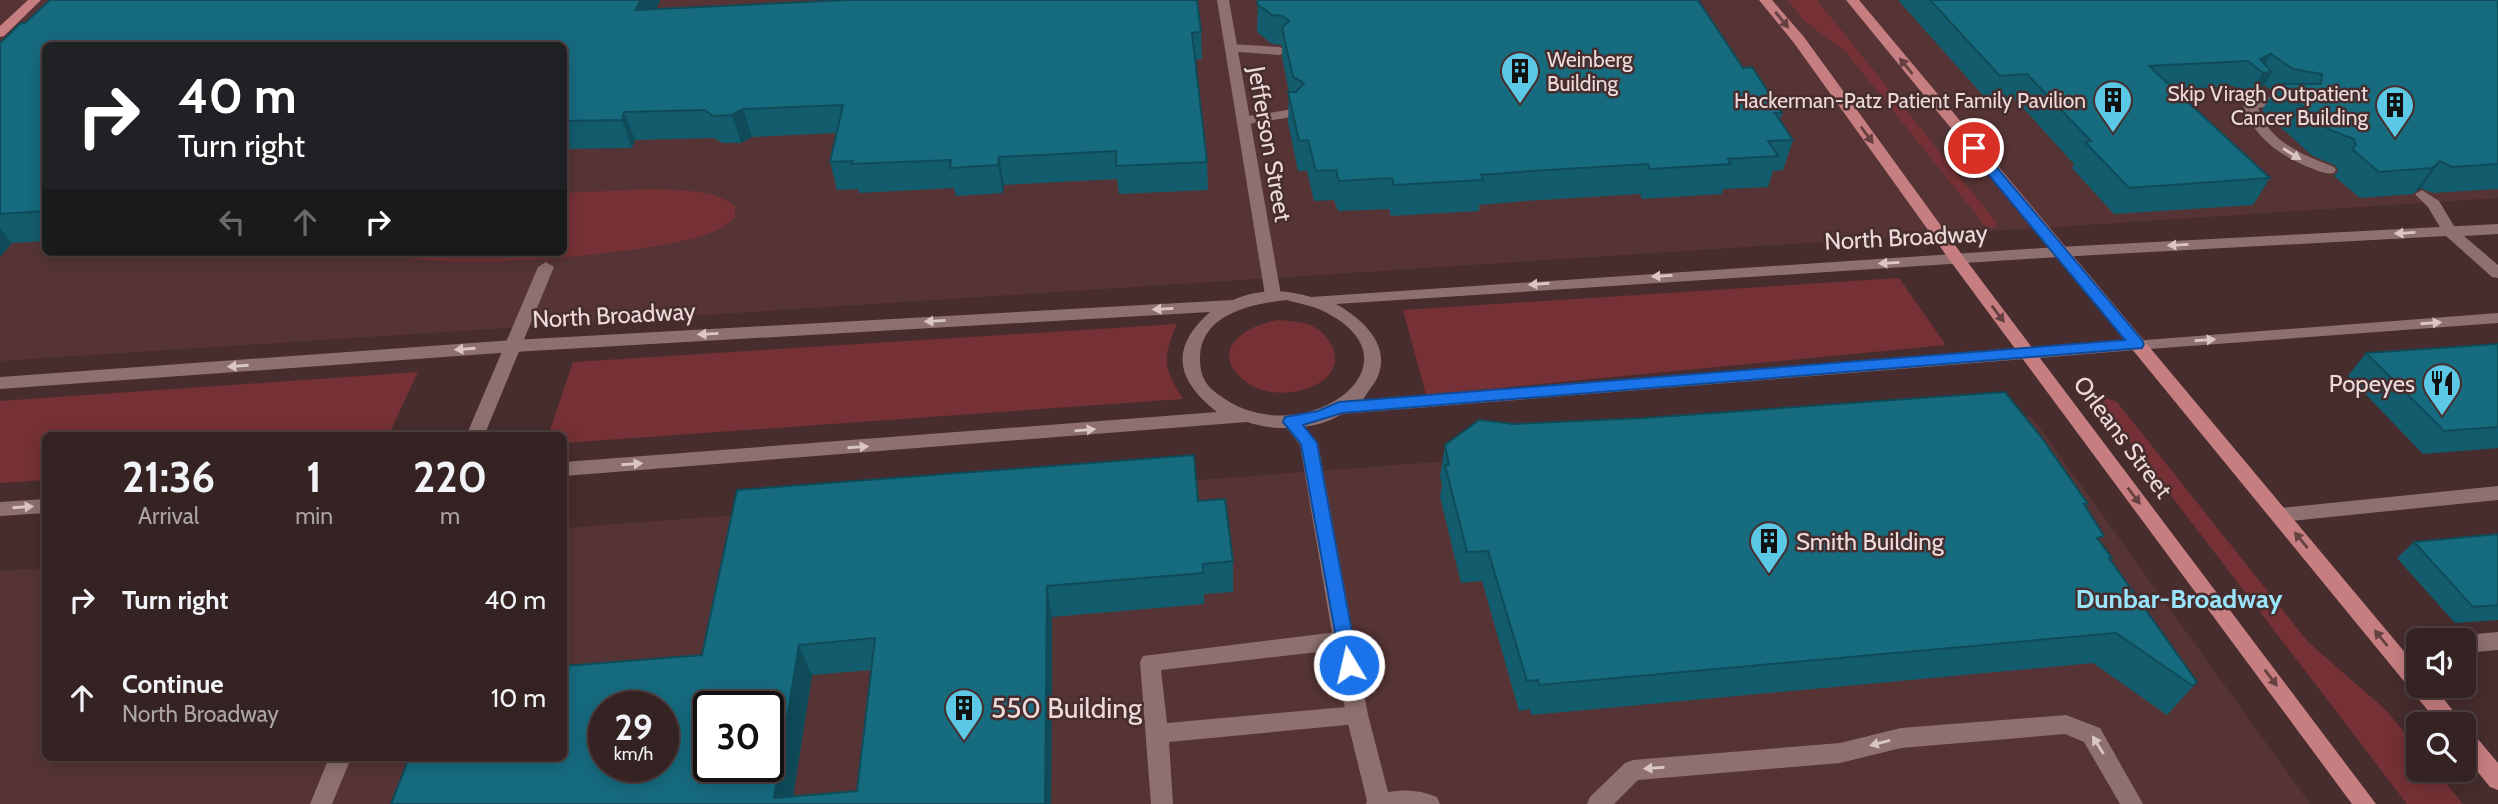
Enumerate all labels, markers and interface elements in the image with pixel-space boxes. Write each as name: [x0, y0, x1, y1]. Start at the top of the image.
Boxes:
one-way arrow: [1774, 11, 1790, 29]
place label: Weinberg Building: [1547, 47, 1633, 96]
building icon: Weinberg Building: [1499, 50, 1541, 105]
one-way arrow: [1899, 58, 1914, 75]
street label: Jefferson Street: [1242, 63, 1298, 224]
text: 40 m: [178, 66, 297, 125]
icon: right: [63, 70, 154, 161]
building icon: Hackerman-Patz Patient Family Pavilion: [2092, 79, 2134, 134]
place label: Skip Viragh Outpatient Cancer Building: [2168, 81, 2369, 130]
building icon: Skip Viragh Outpatient Cancer Building: [2374, 84, 2416, 139]
place label: Hackerman-Patz Patient Family Pavilion: [1734, 88, 2086, 113]
pin: [1944, 118, 2004, 178]
text: Turn right: [178, 126, 305, 165]
one-way arrow: [1860, 126, 1874, 144]
icon: arrive: [1955, 129, 1993, 167]
one-way arrow: [2282, 148, 2301, 161]
icon: left: [213, 203, 251, 241]
icon: ahead: [286, 203, 324, 241]
icon: right: [359, 203, 397, 241]
street label: North Broadway: [1823, 218, 1989, 256]
one-way arrow: [2394, 228, 2416, 239]
one-way arrow: [2167, 240, 2189, 251]
one-way arrow: [1878, 258, 1900, 269]
one-way arrow: [1650, 271, 1672, 282]
one-way arrow: [1528, 279, 1550, 290]
street label: North Broadway: [531, 296, 697, 334]
one-way arrow: [1151, 303, 1173, 314]
one-way arrow: [1991, 305, 2005, 323]
one-way arrow: [924, 316, 946, 327]
one-way arrow: [2421, 317, 2443, 328]
one-way arrow: [697, 329, 719, 340]
one-way arrow: [2194, 334, 2216, 345]
one-way arrow: [454, 344, 476, 355]
one-way arrow: [227, 361, 249, 372]
restaurant icon: Popeyes: [2421, 362, 2463, 417]
place label: Popeyes: [2329, 369, 2415, 398]
street label: Orleans Street: [2068, 370, 2178, 504]
one-way arrow: [1074, 424, 1096, 435]
one-way arrow: [848, 441, 870, 452]
text: 21:36: [122, 451, 215, 503]
text: 1: [306, 451, 322, 503]
text: 220: [413, 451, 487, 503]
one-way arrow: [621, 458, 643, 469]
one-way arrow: [2127, 487, 2141, 505]
one-way arrow: [12, 501, 34, 512]
text: Arrival: [138, 502, 199, 530]
text: min: [295, 502, 333, 530]
text: m: [440, 502, 460, 530]
building icon: Smith Building: [1748, 520, 1790, 575]
place label: Smith Building: [1796, 527, 1945, 556]
one-way arrow: [2294, 532, 2309, 549]
icon: right: [63, 581, 101, 619]
district label: Dunbar-Broadway: [2076, 583, 2282, 615]
text: Turn right: [122, 584, 228, 616]
text: 40 m: [484, 584, 546, 616]
position arrow: [1312, 628, 1386, 702]
map controls: [2406, 628, 2476, 782]
button: sound: [2406, 628, 2476, 698]
one-way arrow: [2374, 630, 2389, 648]
text: Continue: [122, 668, 224, 700]
one-way arrow: [2263, 669, 2277, 687]
icon: ahead: [63, 679, 101, 717]
text: 10 m: [491, 682, 546, 714]
building icon: 550 Building: [943, 687, 985, 742]
speed limit sign: 30: [693, 691, 784, 782]
place label: 550 Building: [991, 691, 1143, 725]
text: North Broadway: [122, 700, 279, 728]
text: 29: [614, 706, 653, 749]
button: search: [2406, 712, 2476, 782]
one-way arrow: [2091, 735, 2104, 755]
one-way arrow: [1868, 738, 1890, 749]
text: km/h: [614, 743, 653, 765]
one-way arrow: [1643, 763, 1665, 774]

